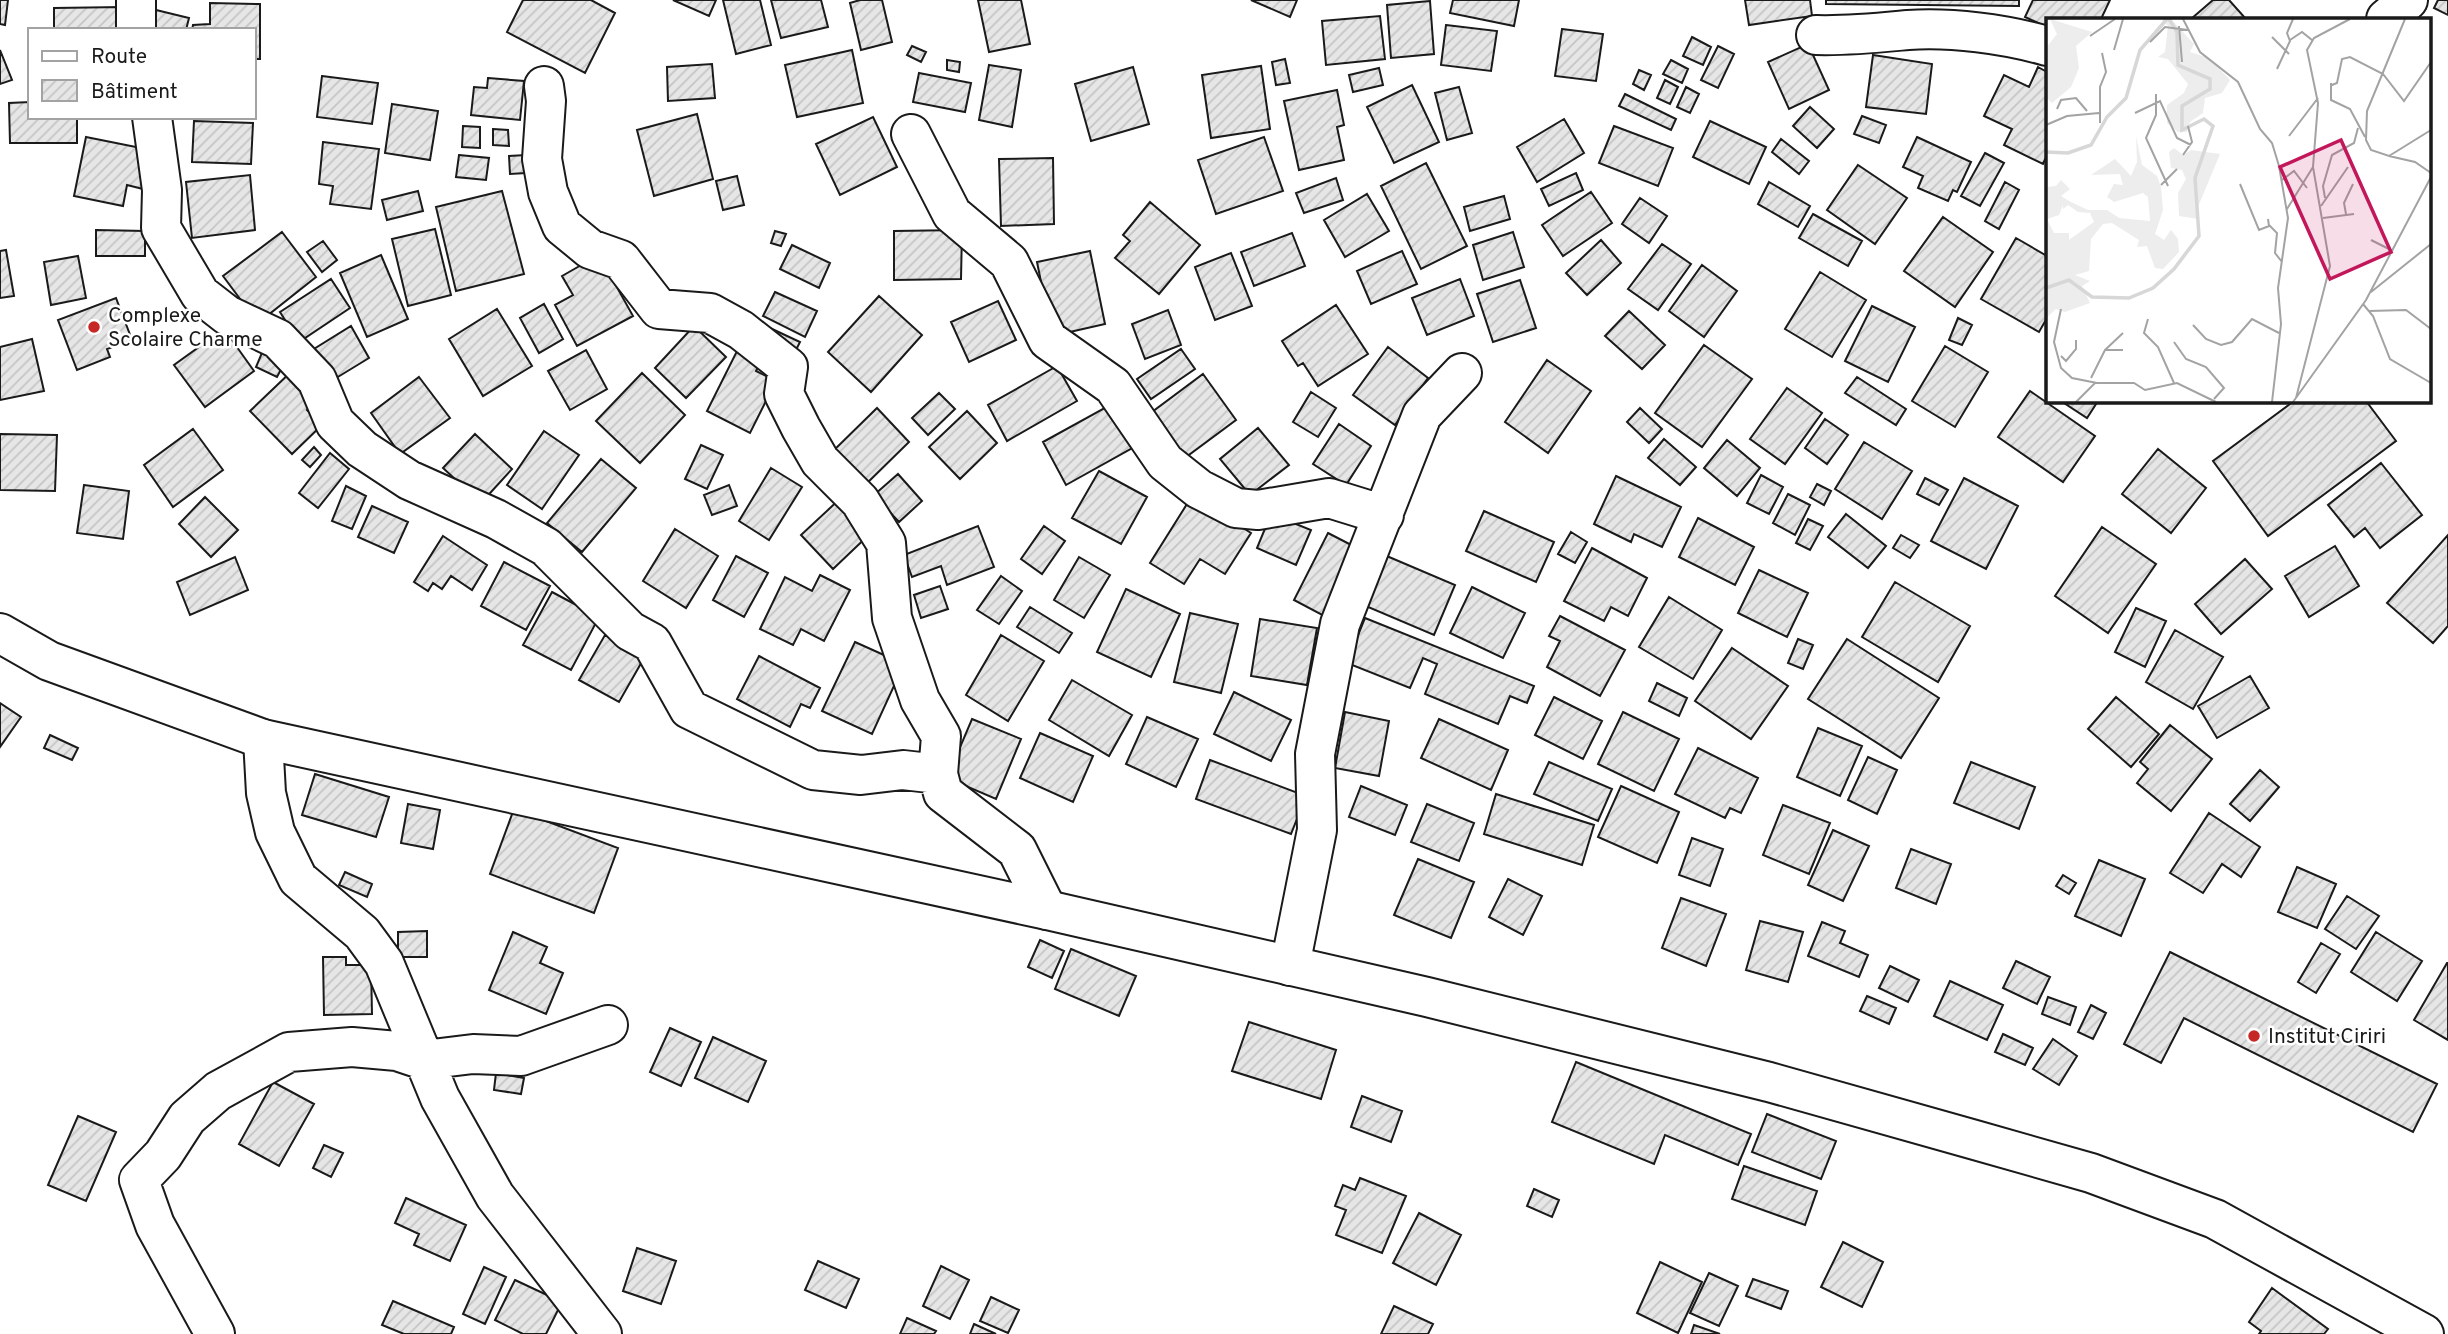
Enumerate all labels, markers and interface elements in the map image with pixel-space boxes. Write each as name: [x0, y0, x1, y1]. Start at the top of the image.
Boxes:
inset map: [2046, 18, 2430, 402]
legend: [28, 28, 256, 119]
text: Route: [91, 44, 147, 71]
text: Bâtiment: [91, 79, 178, 106]
place label: Complexe Scolaire Charme: [108, 303, 263, 354]
marker: Complexe Scolaire Charme: [86, 319, 102, 335]
place label: Institut Ciriri: [2268, 1024, 2386, 1051]
marker: Institut Ciriri: [2246, 1028, 2262, 1044]

